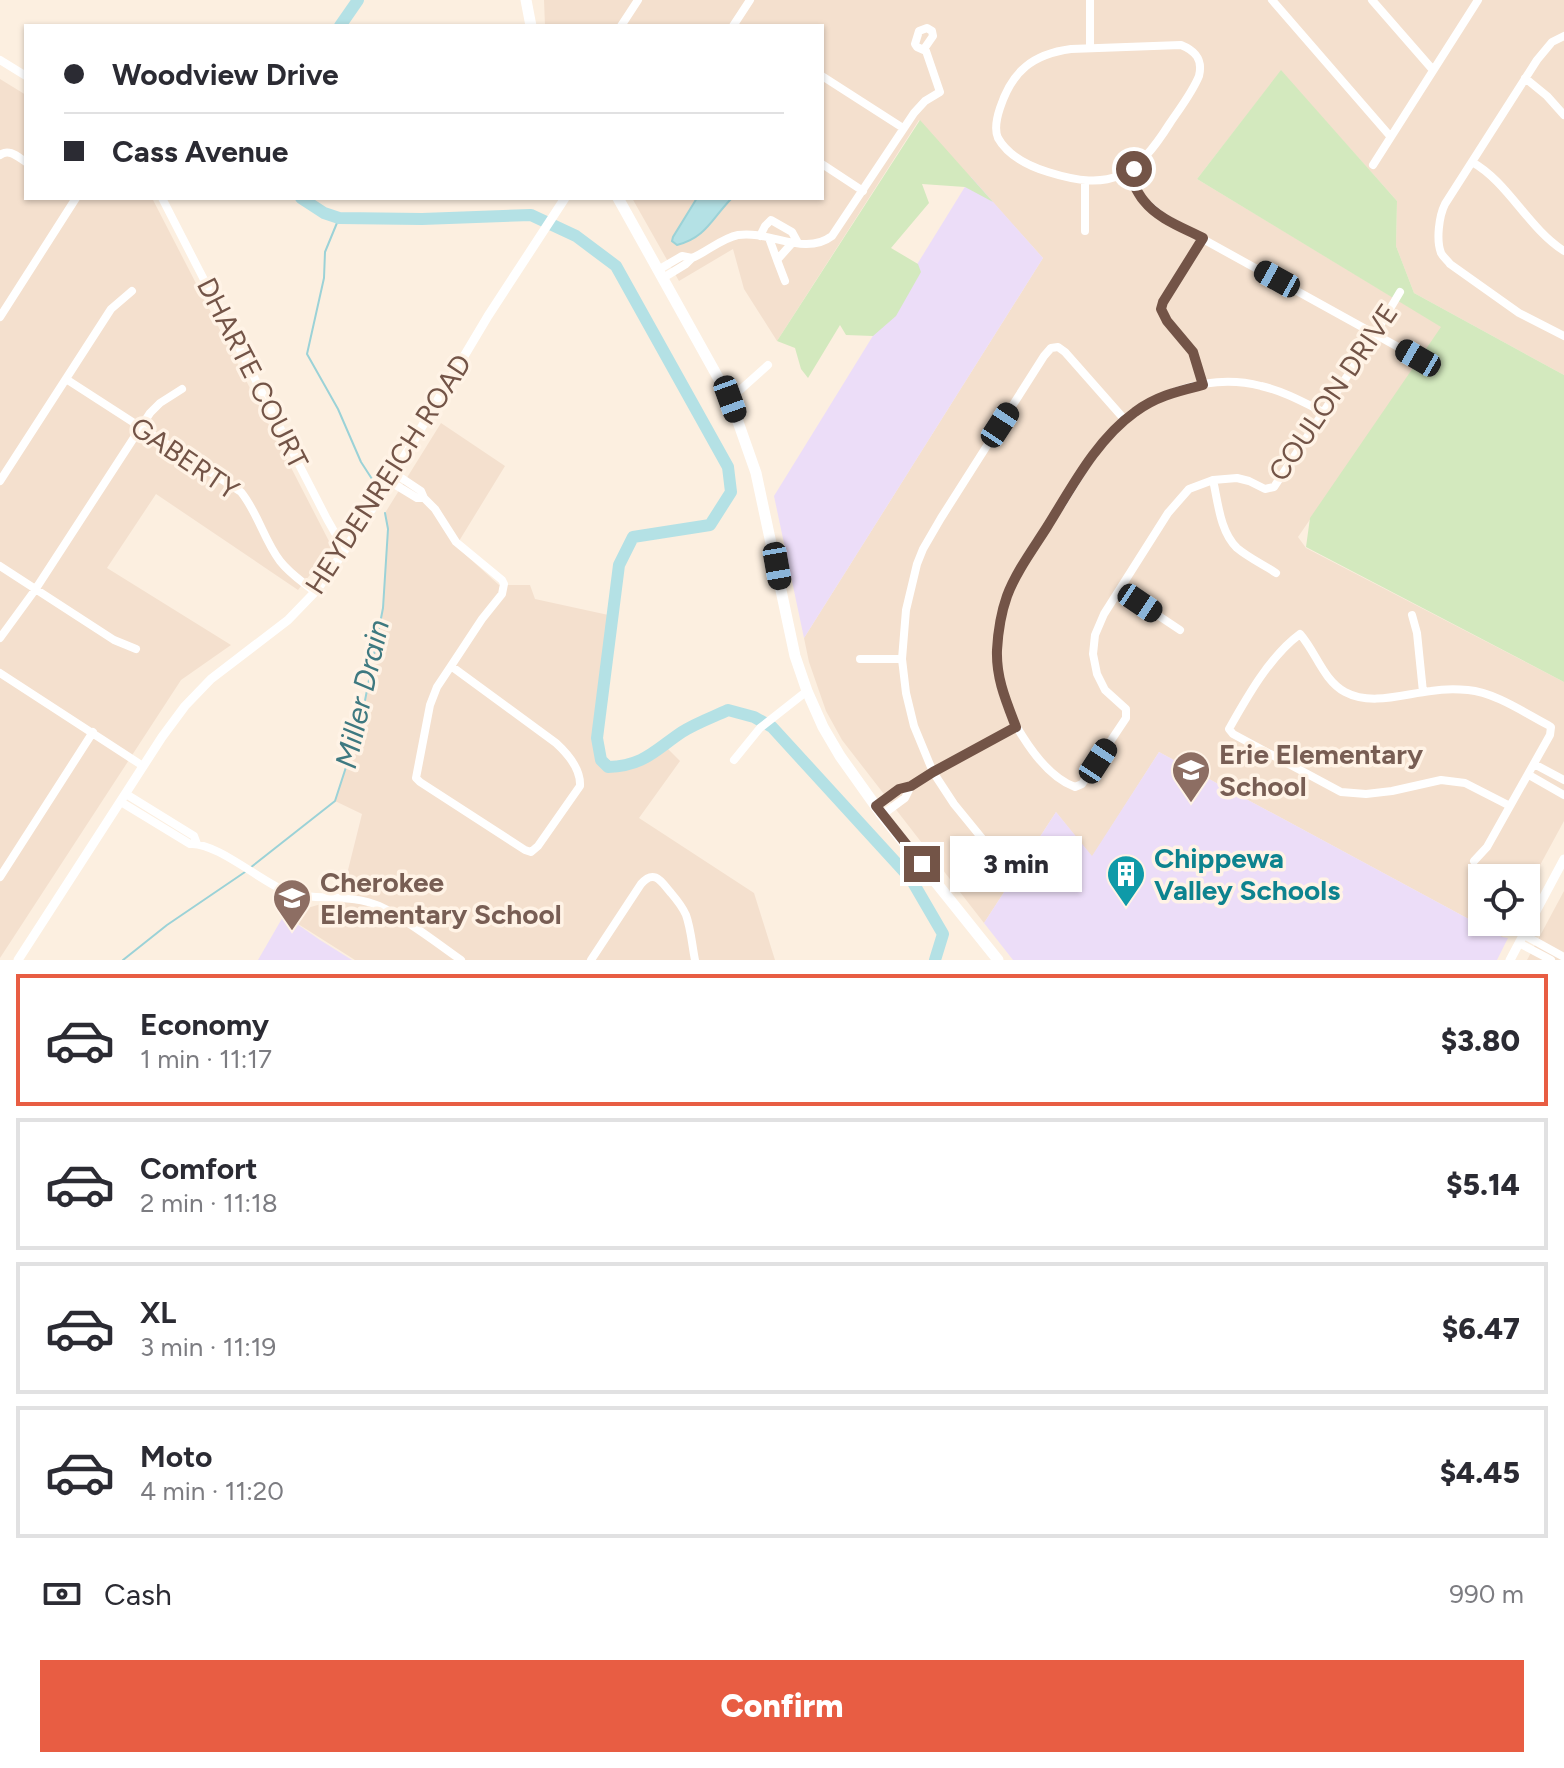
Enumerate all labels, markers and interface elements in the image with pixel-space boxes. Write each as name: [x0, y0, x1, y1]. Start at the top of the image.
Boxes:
text: Woodview Drive: [112, 56, 339, 93]
text: Cass Avenue: [112, 133, 288, 170]
route start: [1116, 151, 1152, 187]
car: [1250, 257, 1304, 301]
street label: DHARTE COURT: [190, 272, 316, 475]
street label: COULON DRIVE: [1261, 297, 1405, 487]
car: [1391, 336, 1445, 380]
street label: HEYDENREICH ROAD: [298, 348, 478, 600]
car: [711, 372, 749, 426]
car: [977, 398, 1023, 452]
street label: GABERTY: [124, 409, 246, 507]
car: [761, 540, 793, 592]
car: [1113, 580, 1167, 626]
water label: Miller Drain: [327, 616, 397, 772]
car: [1075, 734, 1121, 788]
place label: Erie Elementary School: [1219, 737, 1424, 803]
school or university icon: Erie Elementary School: [1170, 749, 1212, 804]
callout: 3 min: [950, 836, 1082, 892]
place label: Chippewa Valley Schools: [1154, 841, 1340, 907]
route end: [904, 846, 940, 882]
text: 3 min: [983, 848, 1049, 880]
building icon: Chippewa Valley Schools: [1105, 853, 1147, 908]
map controls: [1468, 864, 1540, 936]
button: locate: [1468, 864, 1540, 936]
place label: Cherokee Elementary School: [320, 865, 562, 931]
school or university icon: Cherokee Elementary School: [271, 877, 313, 932]
icon: car: [44, 1004, 116, 1076]
text: Economy: [140, 1006, 269, 1043]
text: $3.80: [1441, 1022, 1520, 1059]
text: 1 min · 11:17: [140, 1043, 272, 1075]
icon: car: [44, 1148, 116, 1220]
text: Comfort: [140, 1150, 258, 1187]
text: $5.14: [1446, 1166, 1520, 1203]
text: 2 min · 11:18: [140, 1187, 278, 1219]
icon: car: [44, 1292, 116, 1364]
text: XL: [140, 1294, 176, 1331]
text: $6.47: [1442, 1310, 1520, 1347]
text: 3 min · 11:19: [140, 1331, 276, 1363]
icon: car: [44, 1436, 116, 1508]
text: Moto: [140, 1438, 212, 1475]
text: $4.45: [1440, 1454, 1520, 1491]
text: 4 min · 11:20: [140, 1475, 284, 1507]
icon: cash: [40, 1572, 84, 1616]
text: Cash: [104, 1576, 172, 1613]
text: 990 m: [1449, 1578, 1524, 1610]
button: Confirm: [40, 1660, 1524, 1752]

